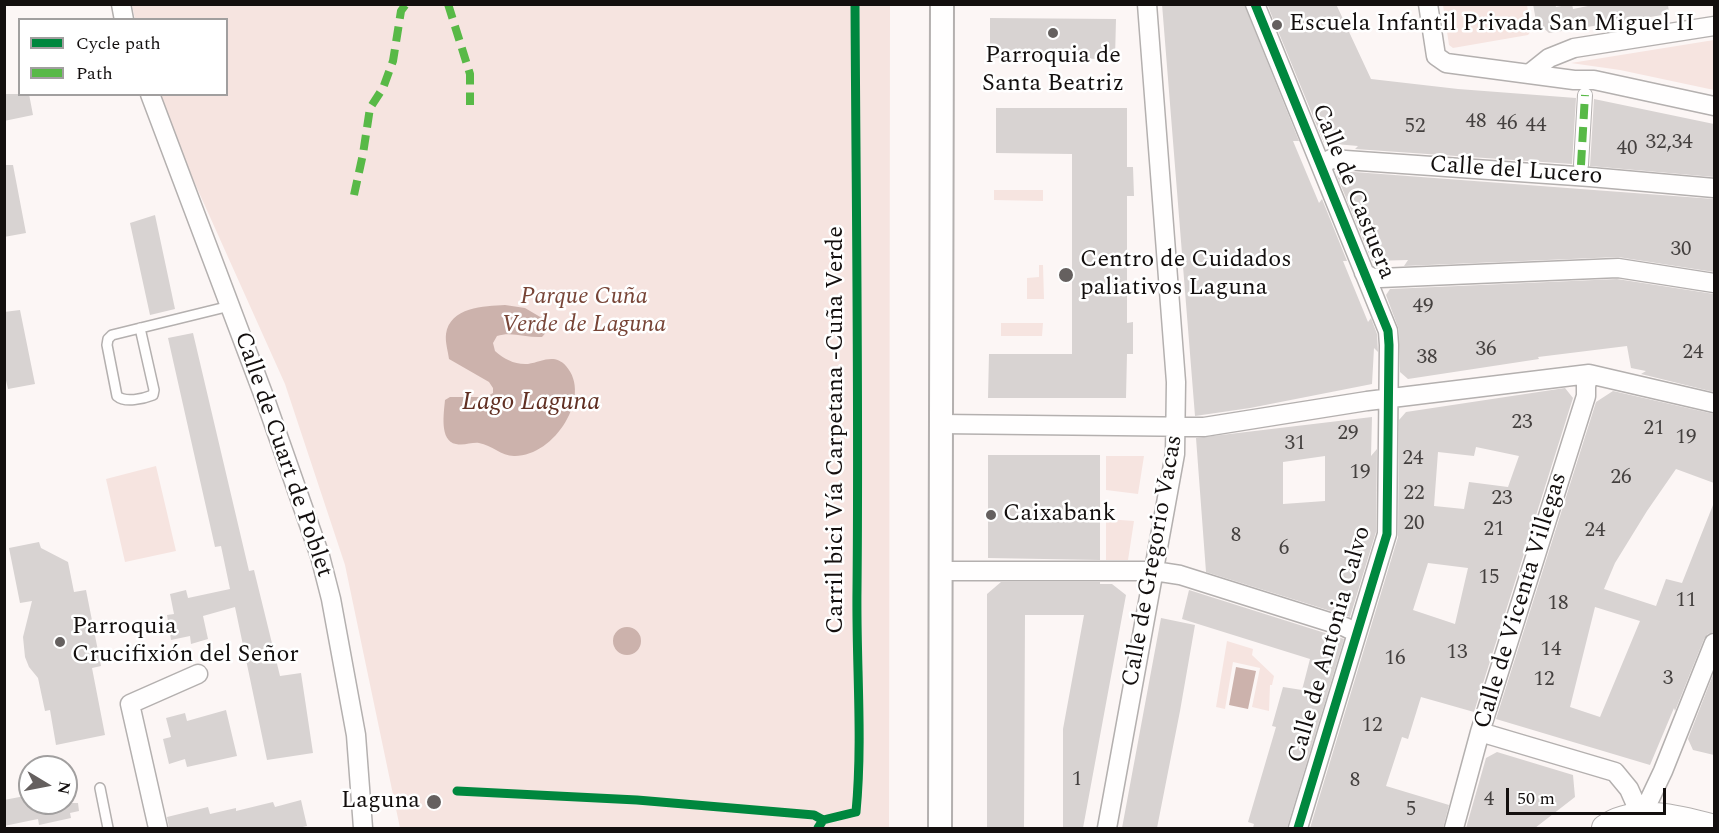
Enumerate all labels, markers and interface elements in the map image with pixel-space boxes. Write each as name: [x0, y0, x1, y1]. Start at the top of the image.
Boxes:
place label: Escuela Infantil Privada San Miguel II: [1289, 11, 1695, 39]
legend: [18, 18, 228, 96]
marker: Escuela Infantil Privada San Miguel II: [1270, 18, 1284, 32]
marker: Parroquia de Santa Beatriz: [1046, 26, 1060, 40]
text: Cycle path: [76, 30, 161, 57]
place label: Parroquia de Santa Beatriz: [982, 43, 1124, 99]
text: Path: [76, 60, 113, 87]
street label: Calle de Castuera: [1304, 100, 1400, 284]
house number: 48: [1466, 110, 1486, 136]
house number: 46: [1497, 112, 1517, 138]
house number: 44: [1526, 114, 1546, 140]
house number: 52: [1405, 115, 1425, 141]
house number: 32,34: [1645, 131, 1693, 157]
house number: 40: [1617, 137, 1637, 163]
street label: Calle del Lucero: [1429, 152, 1603, 192]
street label: Carril bici Vía Carpetana -Cuña Verde: [823, 226, 851, 634]
house number: 30: [1671, 238, 1691, 264]
place label: Centro de Cuidados paliativos Laguna: [1080, 247, 1292, 303]
marker: Centro de Cuidados paliativos Laguna: [1057, 266, 1075, 284]
park label: Parque Cuña Verde de Laguna: [502, 284, 666, 340]
house number: 49: [1413, 295, 1433, 321]
street label: Calle de Cuart de Poblet: [226, 328, 338, 582]
house number: 36: [1476, 338, 1496, 364]
house number: 24: [1683, 341, 1703, 367]
house number: 38: [1417, 346, 1437, 372]
water label: Lago Laguna: [462, 388, 600, 420]
house number: 23: [1512, 411, 1532, 437]
house number: 21: [1644, 417, 1664, 443]
house number: 29: [1338, 422, 1358, 448]
house number: 19: [1676, 426, 1696, 452]
house number: 31: [1285, 432, 1305, 458]
street label: Calle de Gregorio Vacas: [1118, 433, 1190, 689]
house number: 24: [1403, 447, 1423, 473]
house number: 19: [1350, 461, 1370, 487]
house number: 26: [1611, 466, 1631, 492]
street label: Calle de Vicenta Villegas: [1469, 469, 1575, 733]
house number: 22: [1404, 482, 1424, 508]
house number: 23: [1492, 487, 1512, 513]
place label: Caixabank: [1003, 501, 1116, 529]
marker: Caixabank: [984, 508, 998, 522]
house number: 20: [1404, 512, 1424, 538]
house number: 21: [1484, 518, 1504, 544]
house number: 24: [1585, 519, 1605, 545]
street label: Calle de Antonia Calvo: [1283, 523, 1379, 767]
house number: 8: [1231, 524, 1241, 550]
house number: 6: [1279, 537, 1289, 563]
house number: 15: [1479, 566, 1499, 592]
house number: 11: [1676, 589, 1696, 615]
house number: 18: [1548, 592, 1568, 618]
place label: Parroquia Crucifixión del Señor: [72, 614, 299, 670]
marker: Parroquia Crucifixión del Señor: [53, 635, 67, 649]
house number: 14: [1541, 638, 1561, 664]
house number: 13: [1447, 641, 1467, 667]
house number: 16: [1385, 647, 1405, 673]
house number: 3: [1663, 667, 1673, 693]
house number: 12: [1534, 668, 1554, 694]
house number: 12: [1362, 714, 1382, 740]
north arrow: [18, 755, 78, 815]
house number: 1: [1072, 768, 1082, 794]
house number: 8: [1350, 769, 1360, 795]
scale bar: [1509, 776, 1670, 814]
text: N: [51, 779, 77, 796]
text: 50 m: [1517, 785, 1555, 812]
place label: Laguna: [341, 788, 420, 816]
house number: 4: [1484, 788, 1494, 814]
marker: Laguna: [425, 793, 443, 811]
house number: 5: [1406, 798, 1416, 824]

